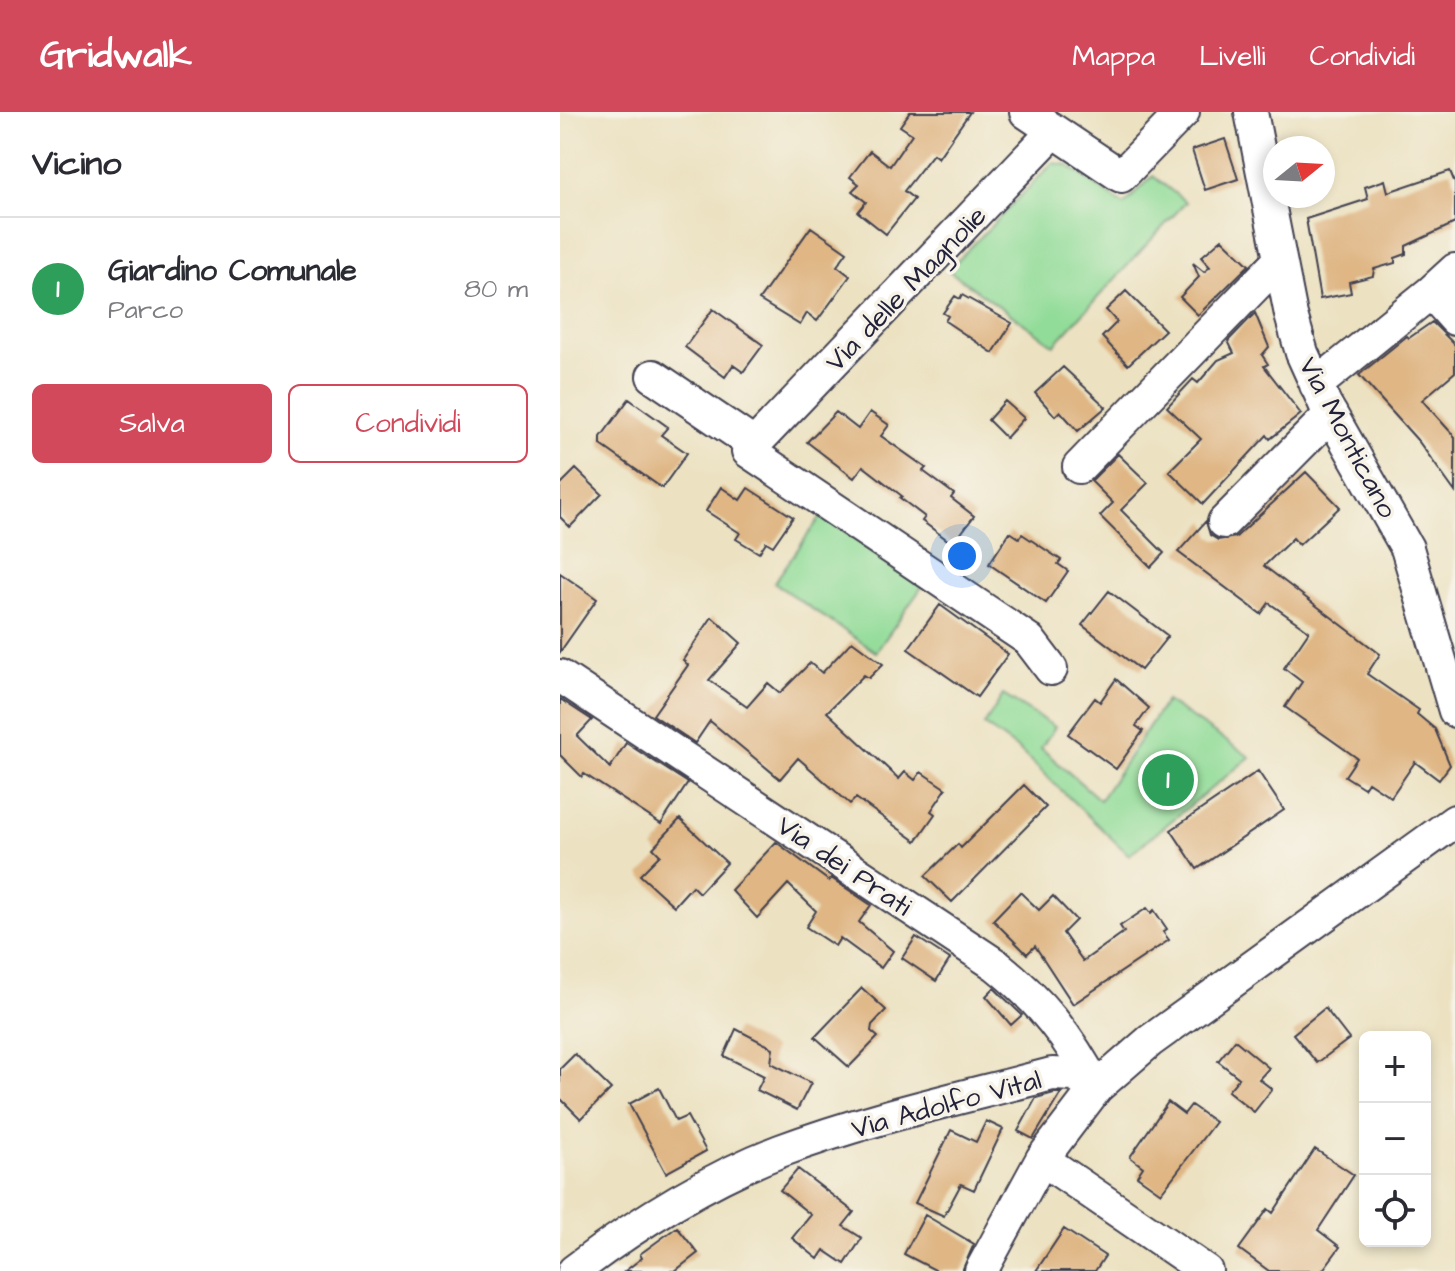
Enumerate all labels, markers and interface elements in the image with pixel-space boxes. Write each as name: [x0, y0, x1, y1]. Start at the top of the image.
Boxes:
text: Gridwalk: [40, 30, 192, 82]
text: Mappa: [1072, 37, 1155, 76]
text: Livelli: [1199, 37, 1265, 76]
text: Condividi: [1309, 37, 1415, 76]
north arrow: [1263, 136, 1335, 208]
text: Vicino: [32, 140, 121, 188]
street label: Via delle Magnolie: [817, 197, 996, 381]
text: Giardino Comunale: [108, 250, 357, 292]
text: 1: [56, 271, 60, 307]
text: 80 m: [464, 271, 528, 307]
text: Parco: [108, 292, 183, 328]
street label: Via Monticano: [1289, 350, 1407, 525]
button: Salva: [32, 384, 272, 463]
button: Condividi: [288, 384, 528, 463]
your location: [942, 536, 982, 576]
pin: 1: [1142, 750, 1194, 810]
street label: Via dei Prati: [769, 807, 919, 926]
map controls: [1359, 1031, 1431, 1247]
button: +: [1359, 1031, 1431, 1103]
street label: Via Adolfo Vital: [847, 1060, 1046, 1149]
button: −: [1359, 1103, 1431, 1175]
button: locate: [1359, 1175, 1431, 1247]

